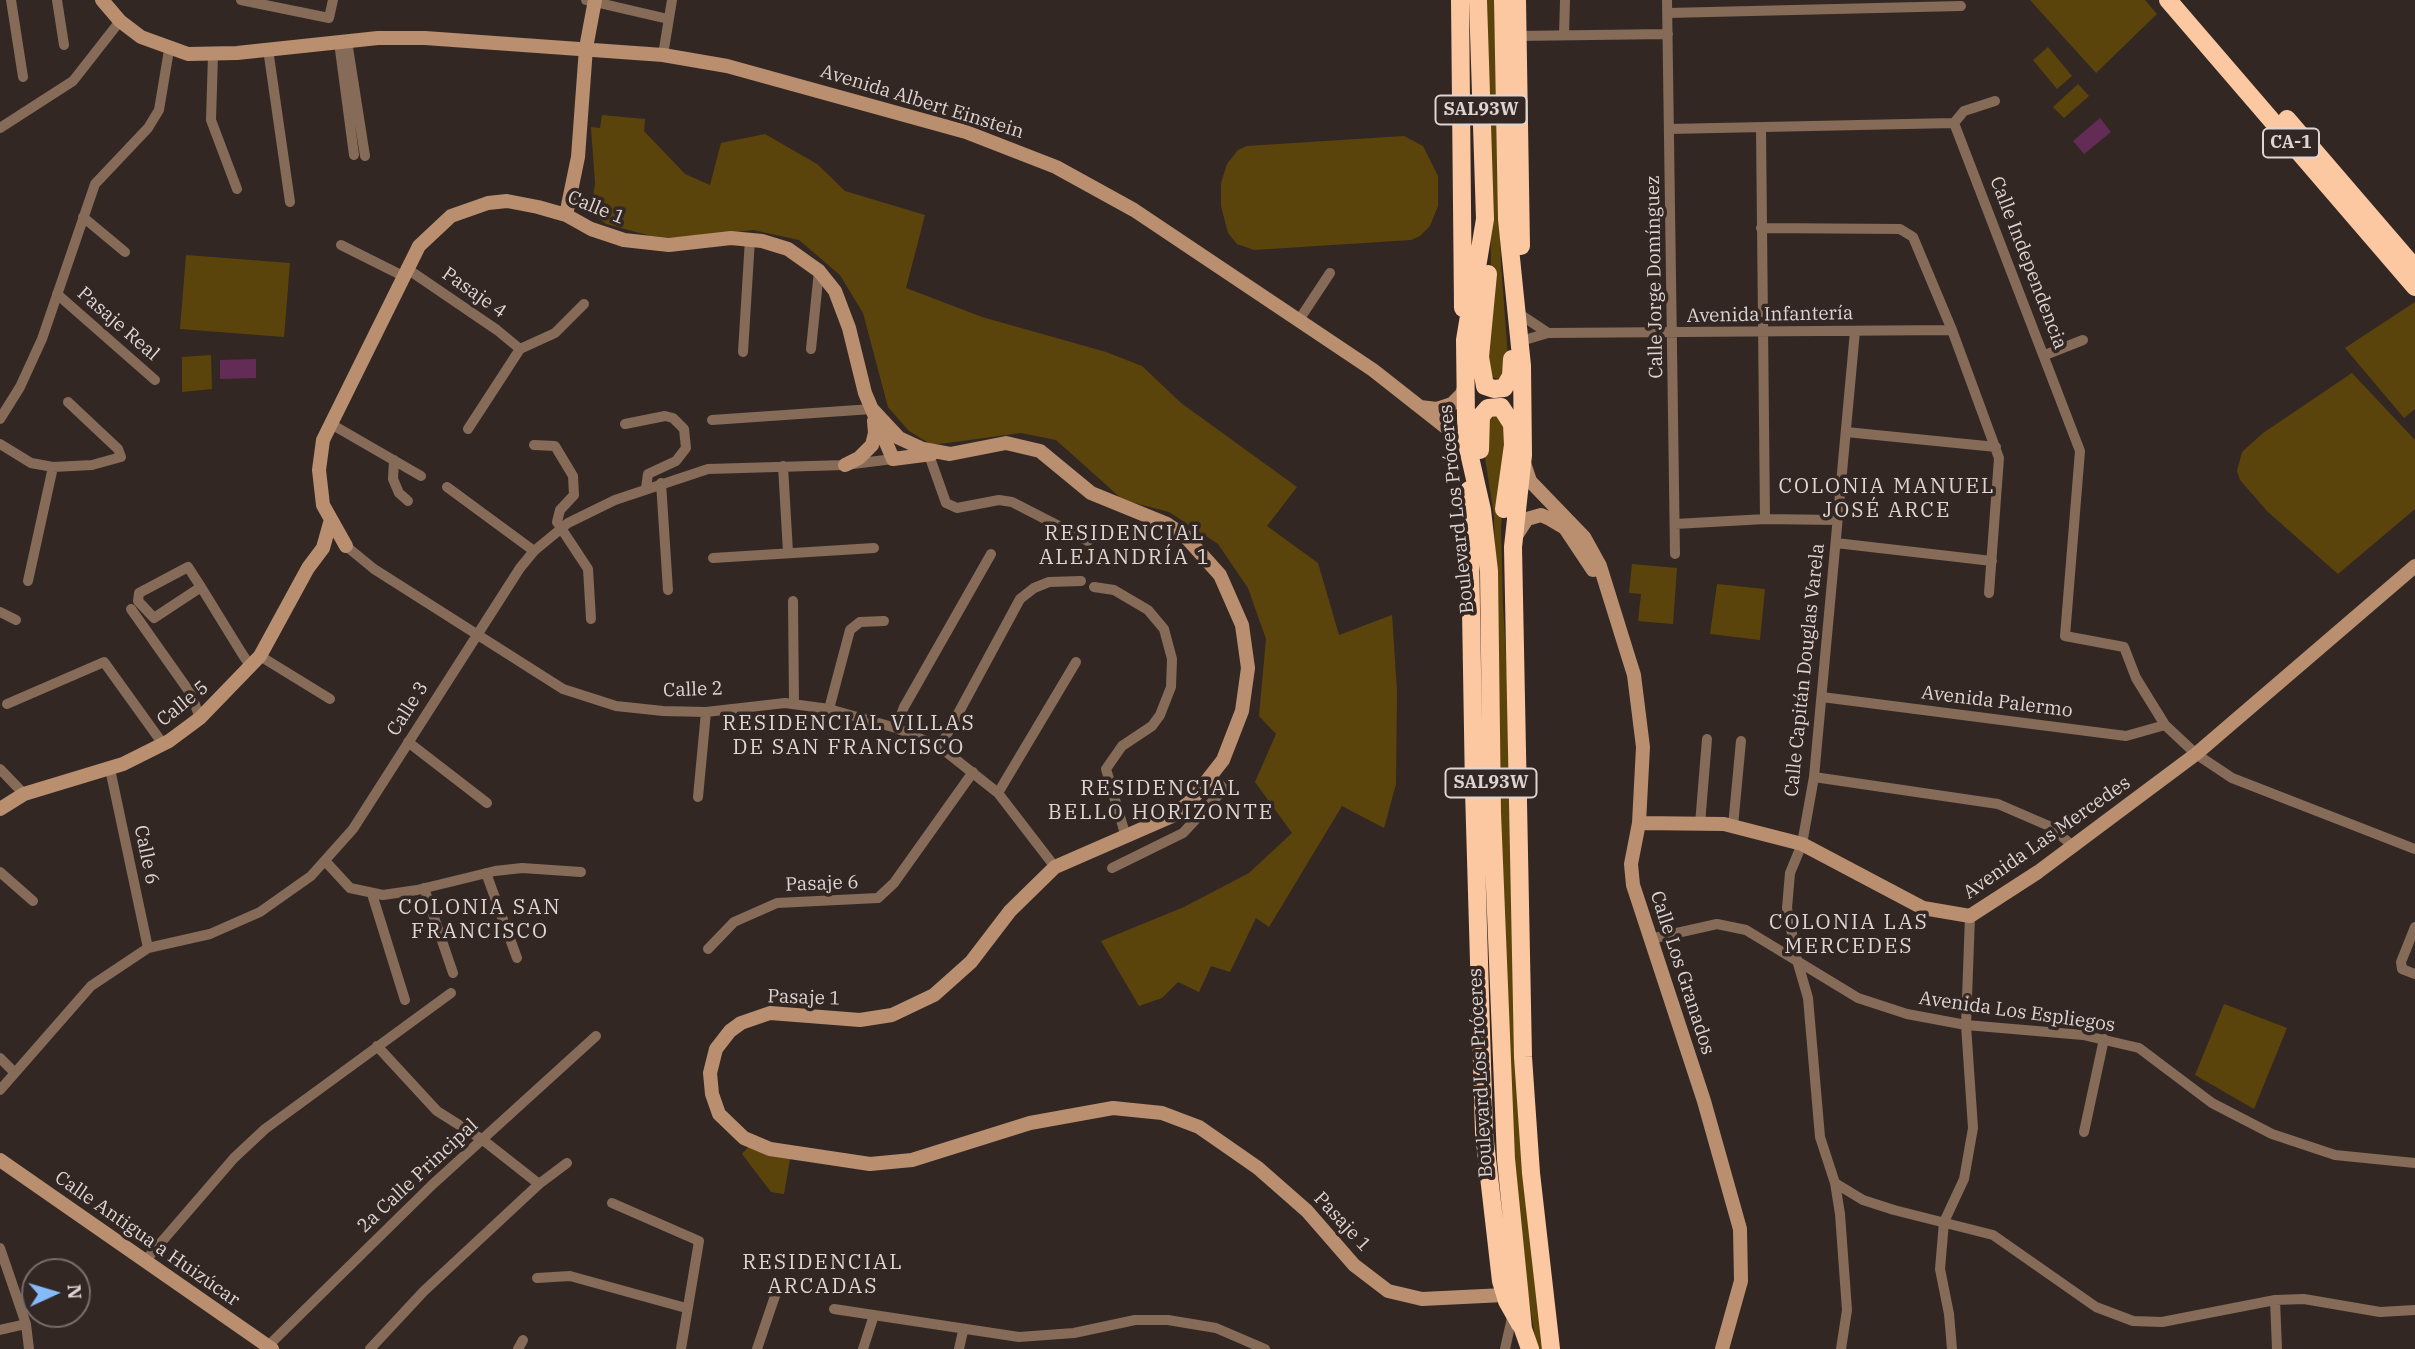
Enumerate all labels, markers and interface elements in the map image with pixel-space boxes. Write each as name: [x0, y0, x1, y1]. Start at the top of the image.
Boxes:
street label: Avenida Albert Einstein: [817, 60, 1027, 144]
road number: SAL93W: [1436, 96, 1526, 124]
road number: CA-1: [2263, 128, 2319, 158]
street label: Calle Independencia: [1985, 173, 2071, 353]
street label: Calle Jorge Domínguez: [1642, 175, 1668, 379]
street label: Calle 1: [564, 186, 628, 230]
street label: Pasaje 4: [437, 263, 511, 323]
street label: Pasaje Real: [72, 282, 164, 366]
street label: Avenida Infantería: [1687, 302, 1853, 328]
street label: Boulevard Los Próceres: [1435, 403, 1479, 615]
district label: COLONIA MANUEL JOSÉ ARCE: [1780, 474, 1994, 524]
district label: RESIDENCIAL ALEJANDRÍA 1: [1040, 521, 1210, 571]
street label: Calle Capitán Douglas Varela: [1780, 542, 1830, 798]
street label: Calle 5: [153, 676, 213, 732]
street label: Calle 3: [382, 678, 434, 740]
street label: Calle 2: [663, 678, 723, 702]
street label: Avenida Palermo: [1920, 681, 2074, 723]
district label: RESIDENCIAL VILLAS DE SAN FRANCISCO: [724, 711, 974, 761]
road number: SAL93W: [1446, 768, 1536, 798]
street label: Avenida Las Mercedes: [1959, 772, 2135, 904]
district label: RESIDENCIAL BELLO HORIZONTE: [1050, 776, 1272, 826]
street label: Calle 6: [129, 823, 163, 887]
street label: Pasaje 6: [785, 871, 859, 897]
street label: Calle Los Granados: [1645, 888, 1719, 1058]
district label: COLONIA SAN FRANCISCO: [400, 895, 560, 945]
district label: COLONIA LAS MERCEDES: [1770, 910, 1928, 960]
street label: Boulevard Los Próceres: [1464, 967, 1498, 1179]
street label: Pasaje 1: [767, 985, 841, 1011]
street label: Avenida Los Espliegos: [1917, 987, 2117, 1037]
street label: 2a Calle Principal: [353, 1114, 483, 1238]
street label: Calle Antigua a Huizúcar: [50, 1166, 244, 1312]
street label: Pasaje 1: [1309, 1187, 1375, 1257]
district label: RESIDENCIAL ARCADAS: [744, 1250, 902, 1300]
north arrow: [21, 1258, 91, 1328]
text: N: [62, 1283, 87, 1300]

